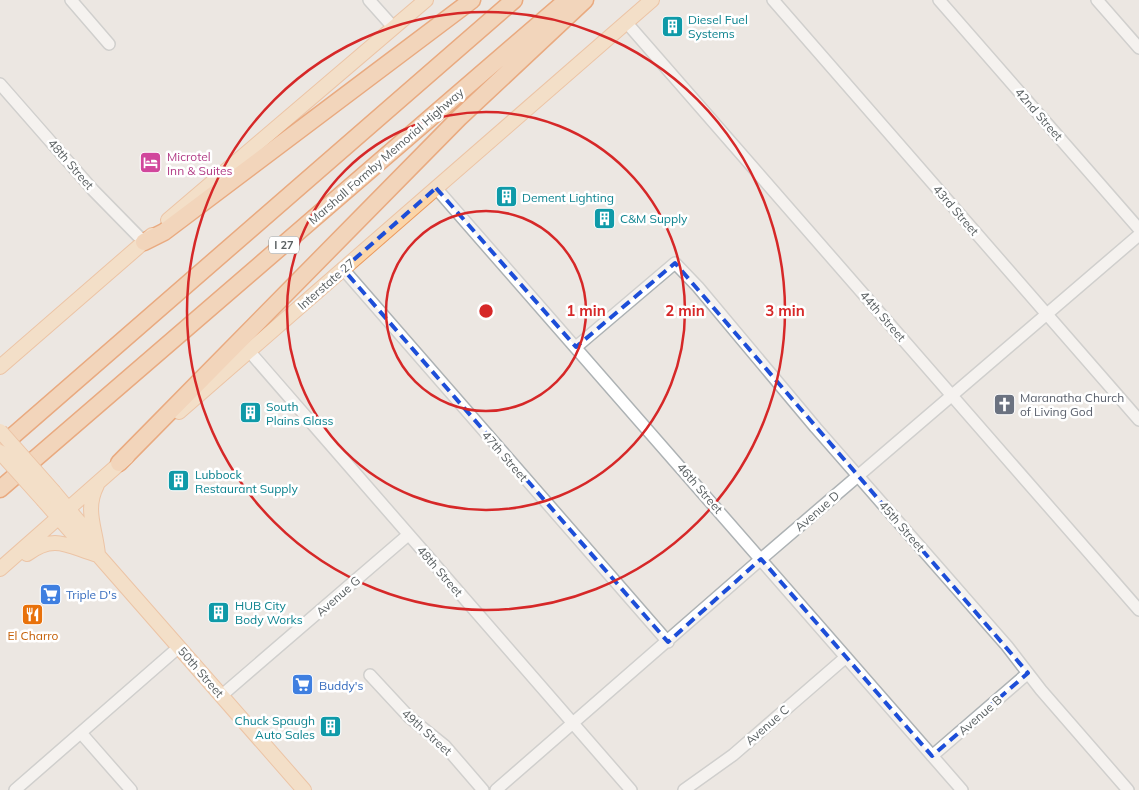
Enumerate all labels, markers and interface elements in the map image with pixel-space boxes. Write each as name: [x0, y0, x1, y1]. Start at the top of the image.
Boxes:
place label: Diesel Fuel Systems: [688, 12, 748, 41]
building icon: Diesel Fuel Systems: [660, 14, 684, 38]
street label: Marshall Formby Memorial Highway: [305, 84, 467, 227]
street label: 42nd Street: [1012, 85, 1066, 143]
street label: 48th Street: [45, 136, 97, 192]
place label: Microtel Inn & Suites: [167, 149, 232, 178]
hotel icon: Microtel Inn & Suites: [139, 151, 163, 175]
street label: 43rd Street: [930, 182, 982, 238]
building icon: Dement Lighting: [494, 185, 518, 209]
place label: Dement Lighting: [522, 190, 614, 205]
building icon: C&M Supply: [592, 206, 616, 230]
place label: C&M Supply: [620, 211, 688, 226]
road number: I 27: [269, 236, 299, 254]
street label: Interstate 27: [294, 255, 358, 313]
street label: 44th Street: [857, 288, 909, 344]
text: 1 min: [566, 301, 606, 320]
text: 2 min: [665, 301, 705, 320]
text: 3 min: [765, 301, 805, 320]
centre of rings: [477, 302, 495, 320]
place label: Maranatha Church of Living God: [1020, 390, 1124, 419]
church icon: Maranatha Church of Living God: [992, 392, 1016, 416]
place label: South Plains Glass: [266, 399, 334, 428]
building icon: South Plains Glass: [238, 401, 262, 425]
street label: 47th Street: [479, 428, 531, 484]
street label: 46th Street: [674, 460, 726, 516]
place label: Lubbock Restaurant Supply: [195, 467, 298, 496]
building icon: Lubbock Restaurant Supply: [167, 469, 191, 493]
street label: Avenue D: [792, 488, 842, 534]
street label: 45th Street: [876, 498, 928, 554]
street label: 48th Street: [414, 543, 466, 599]
street label: Avenue G: [313, 573, 363, 619]
supermarket icon: Triple D's: [38, 582, 62, 606]
place label: Triple D's: [66, 587, 117, 602]
place label: HUB City Body Works: [235, 598, 303, 627]
building icon: HUB City Body Works: [207, 600, 231, 624]
restaurant icon: El Charro: [21, 602, 45, 626]
place label: El Charro: [8, 628, 59, 643]
street label: 50th Street: [175, 644, 227, 700]
supermarket icon: Buddy's: [291, 673, 315, 697]
place label: Buddy's: [319, 678, 364, 693]
street label: Avenue B: [955, 692, 1005, 738]
street label: Avenue C: [742, 702, 792, 748]
street label: 49th Street: [399, 706, 455, 758]
place label: Chuck Spaugh Auto Sales: [235, 713, 315, 742]
building icon: Chuck Spaugh Auto Sales: [319, 715, 343, 739]

